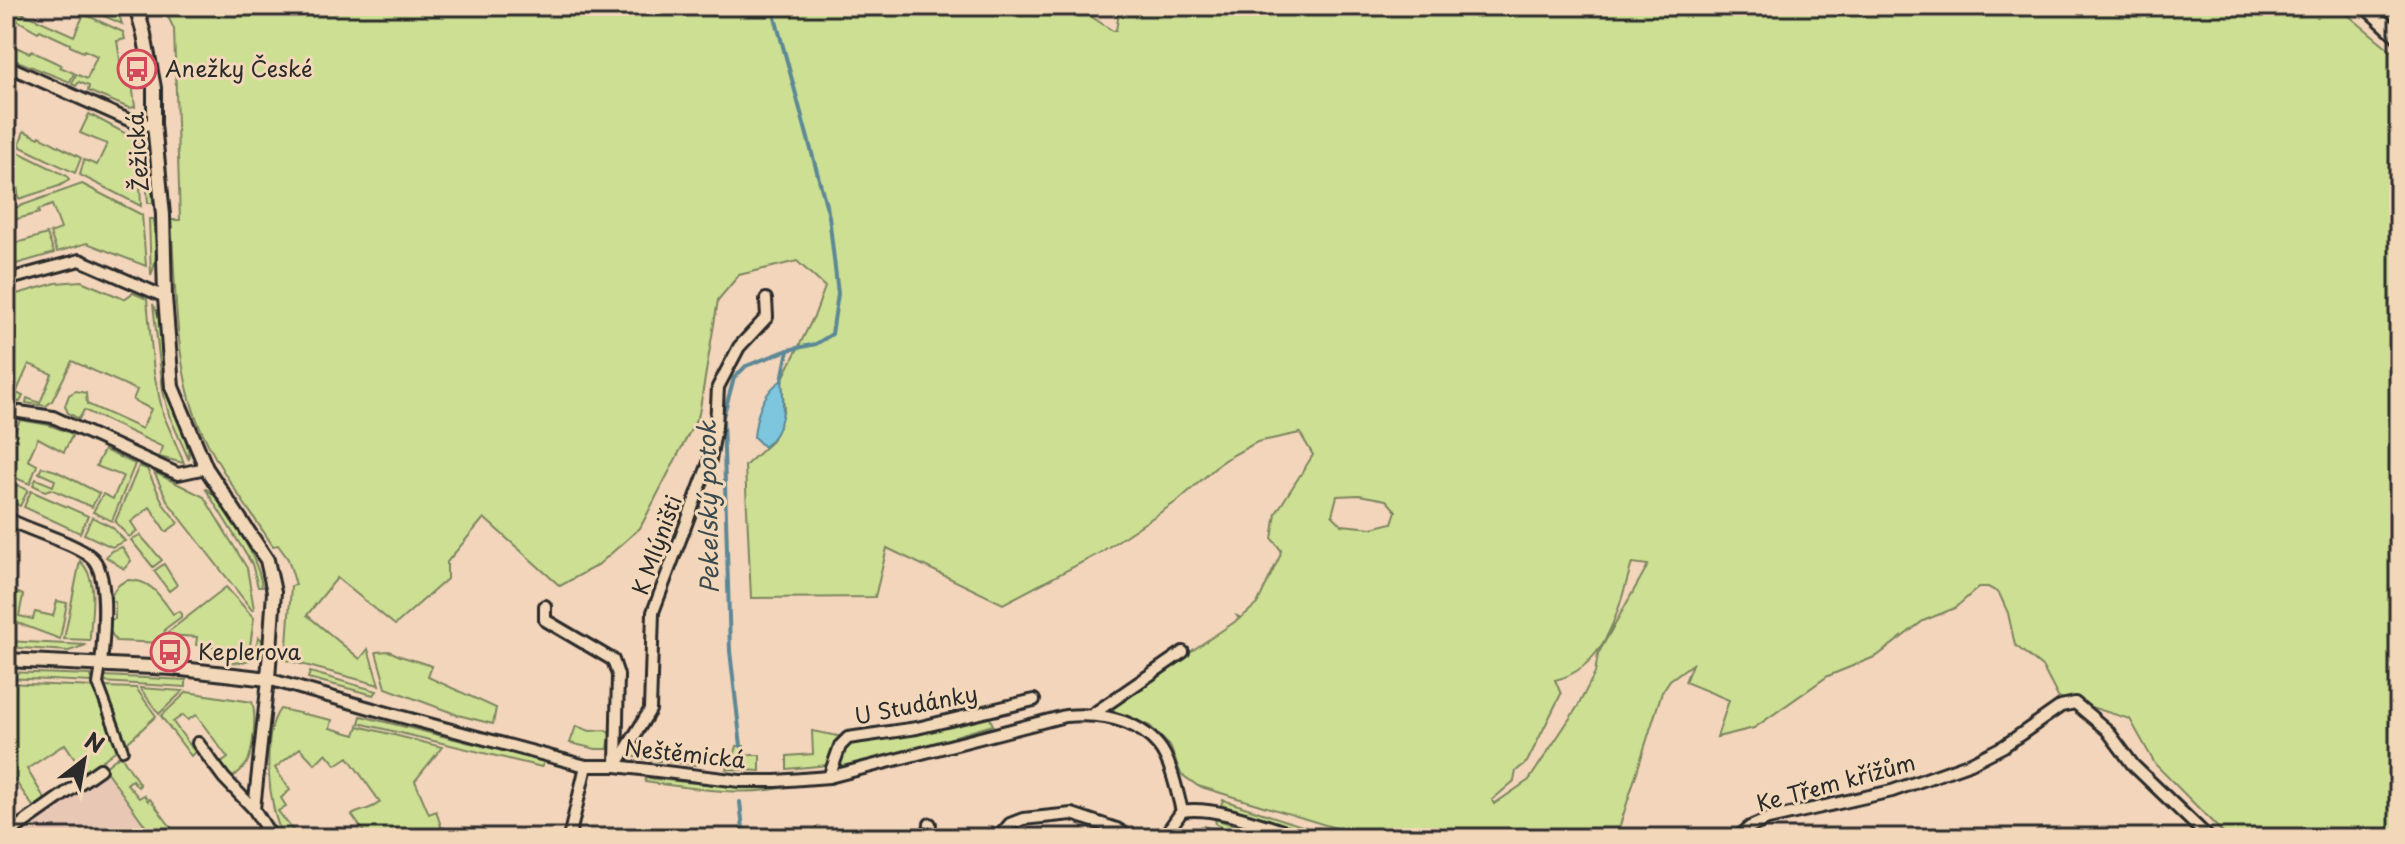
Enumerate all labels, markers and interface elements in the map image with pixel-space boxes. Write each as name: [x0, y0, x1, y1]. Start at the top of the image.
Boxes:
bus stop icon: Anežky České: [116, 48, 158, 90]
place label: Anežky České: [165, 51, 313, 84]
street label: Žežická: [117, 111, 156, 193]
water label: Pekelský potok: [687, 419, 727, 594]
street label: K Mlýništi: [622, 490, 689, 599]
bus stop icon: Keplerova: [149, 631, 191, 673]
place label: Keplerova: [198, 634, 302, 667]
street label: U Studánky: [851, 675, 980, 732]
north arrow: [44, 720, 124, 800]
text: N: [79, 723, 111, 760]
street label: Neštěmická: [623, 730, 748, 775]
street label: Ke Třem křížům: [1753, 744, 1919, 819]

